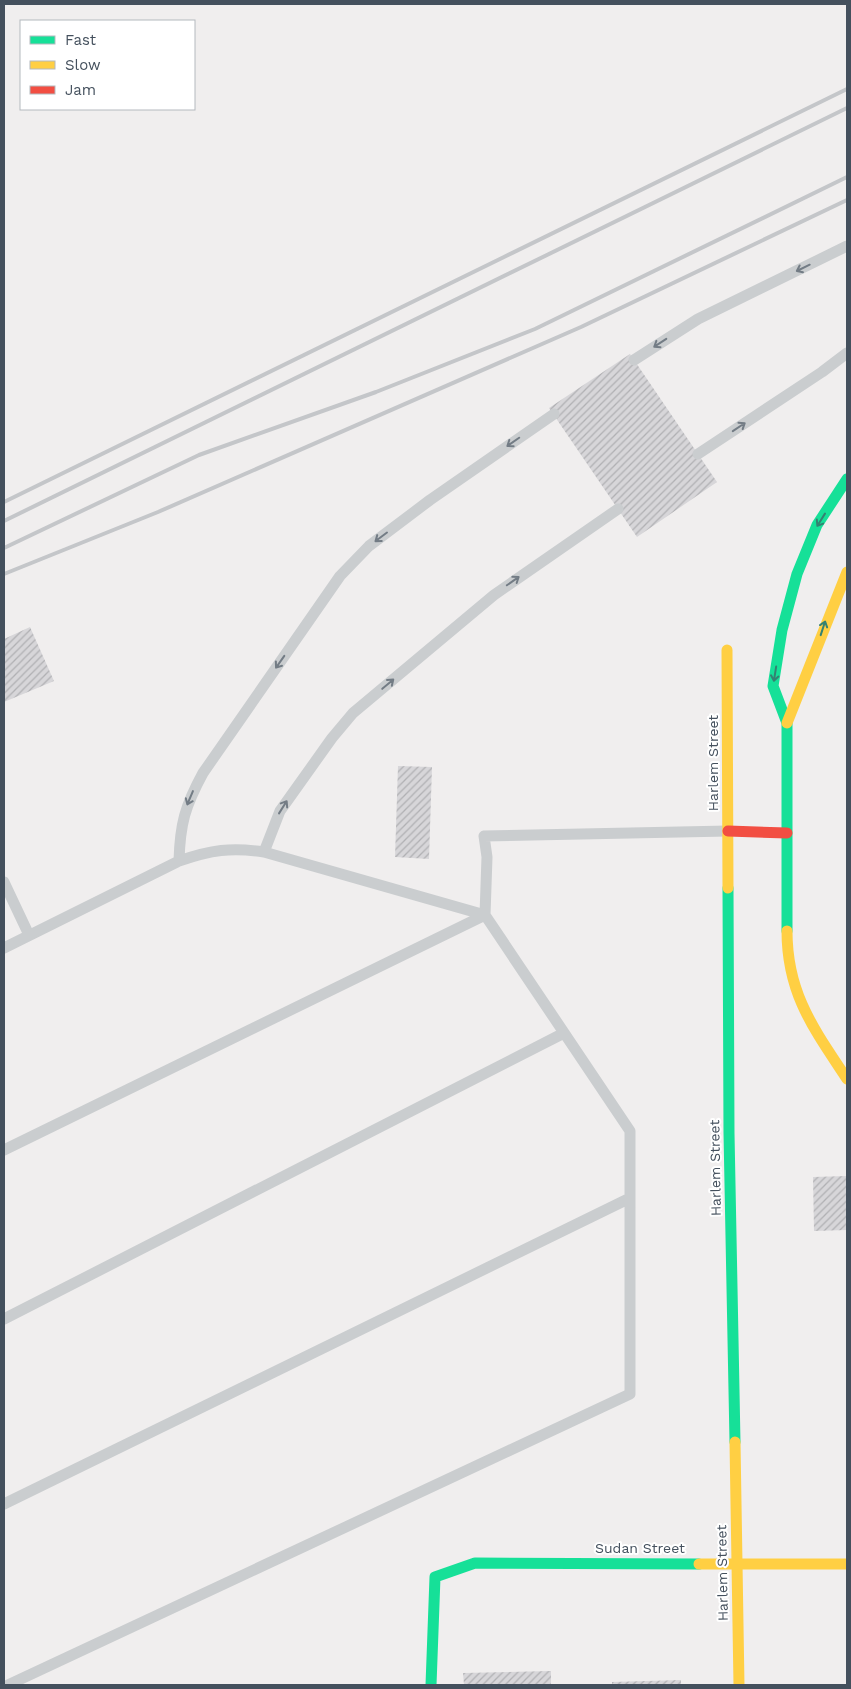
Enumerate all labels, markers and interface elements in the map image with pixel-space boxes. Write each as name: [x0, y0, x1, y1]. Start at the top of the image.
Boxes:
legend: [20, 20, 195, 110]
text: Fast: [65, 31, 97, 49]
text: Slow: [65, 56, 101, 74]
text: Jam: [65, 81, 96, 99]
one-way arrow: [796, 263, 811, 273]
one-way arrow: [653, 339, 667, 349]
one-way arrow: [732, 422, 746, 432]
one-way arrow: [507, 437, 521, 447]
one-way arrow: [815, 512, 825, 526]
one-way arrow: [375, 531, 388, 542]
one-way arrow: [506, 576, 520, 586]
one-way arrow: [819, 621, 828, 636]
one-way arrow: [275, 655, 285, 669]
one-way arrow: [770, 666, 780, 682]
one-way arrow: [381, 679, 394, 690]
street label: Harlem Street: [705, 715, 721, 811]
one-way arrow: [185, 790, 195, 805]
one-way arrow: [279, 801, 289, 815]
street label: Harlem Street: [706, 1120, 724, 1216]
street label: Harlem Street: [713, 1525, 731, 1621]
street label: Sudan Street: [595, 1540, 685, 1556]

